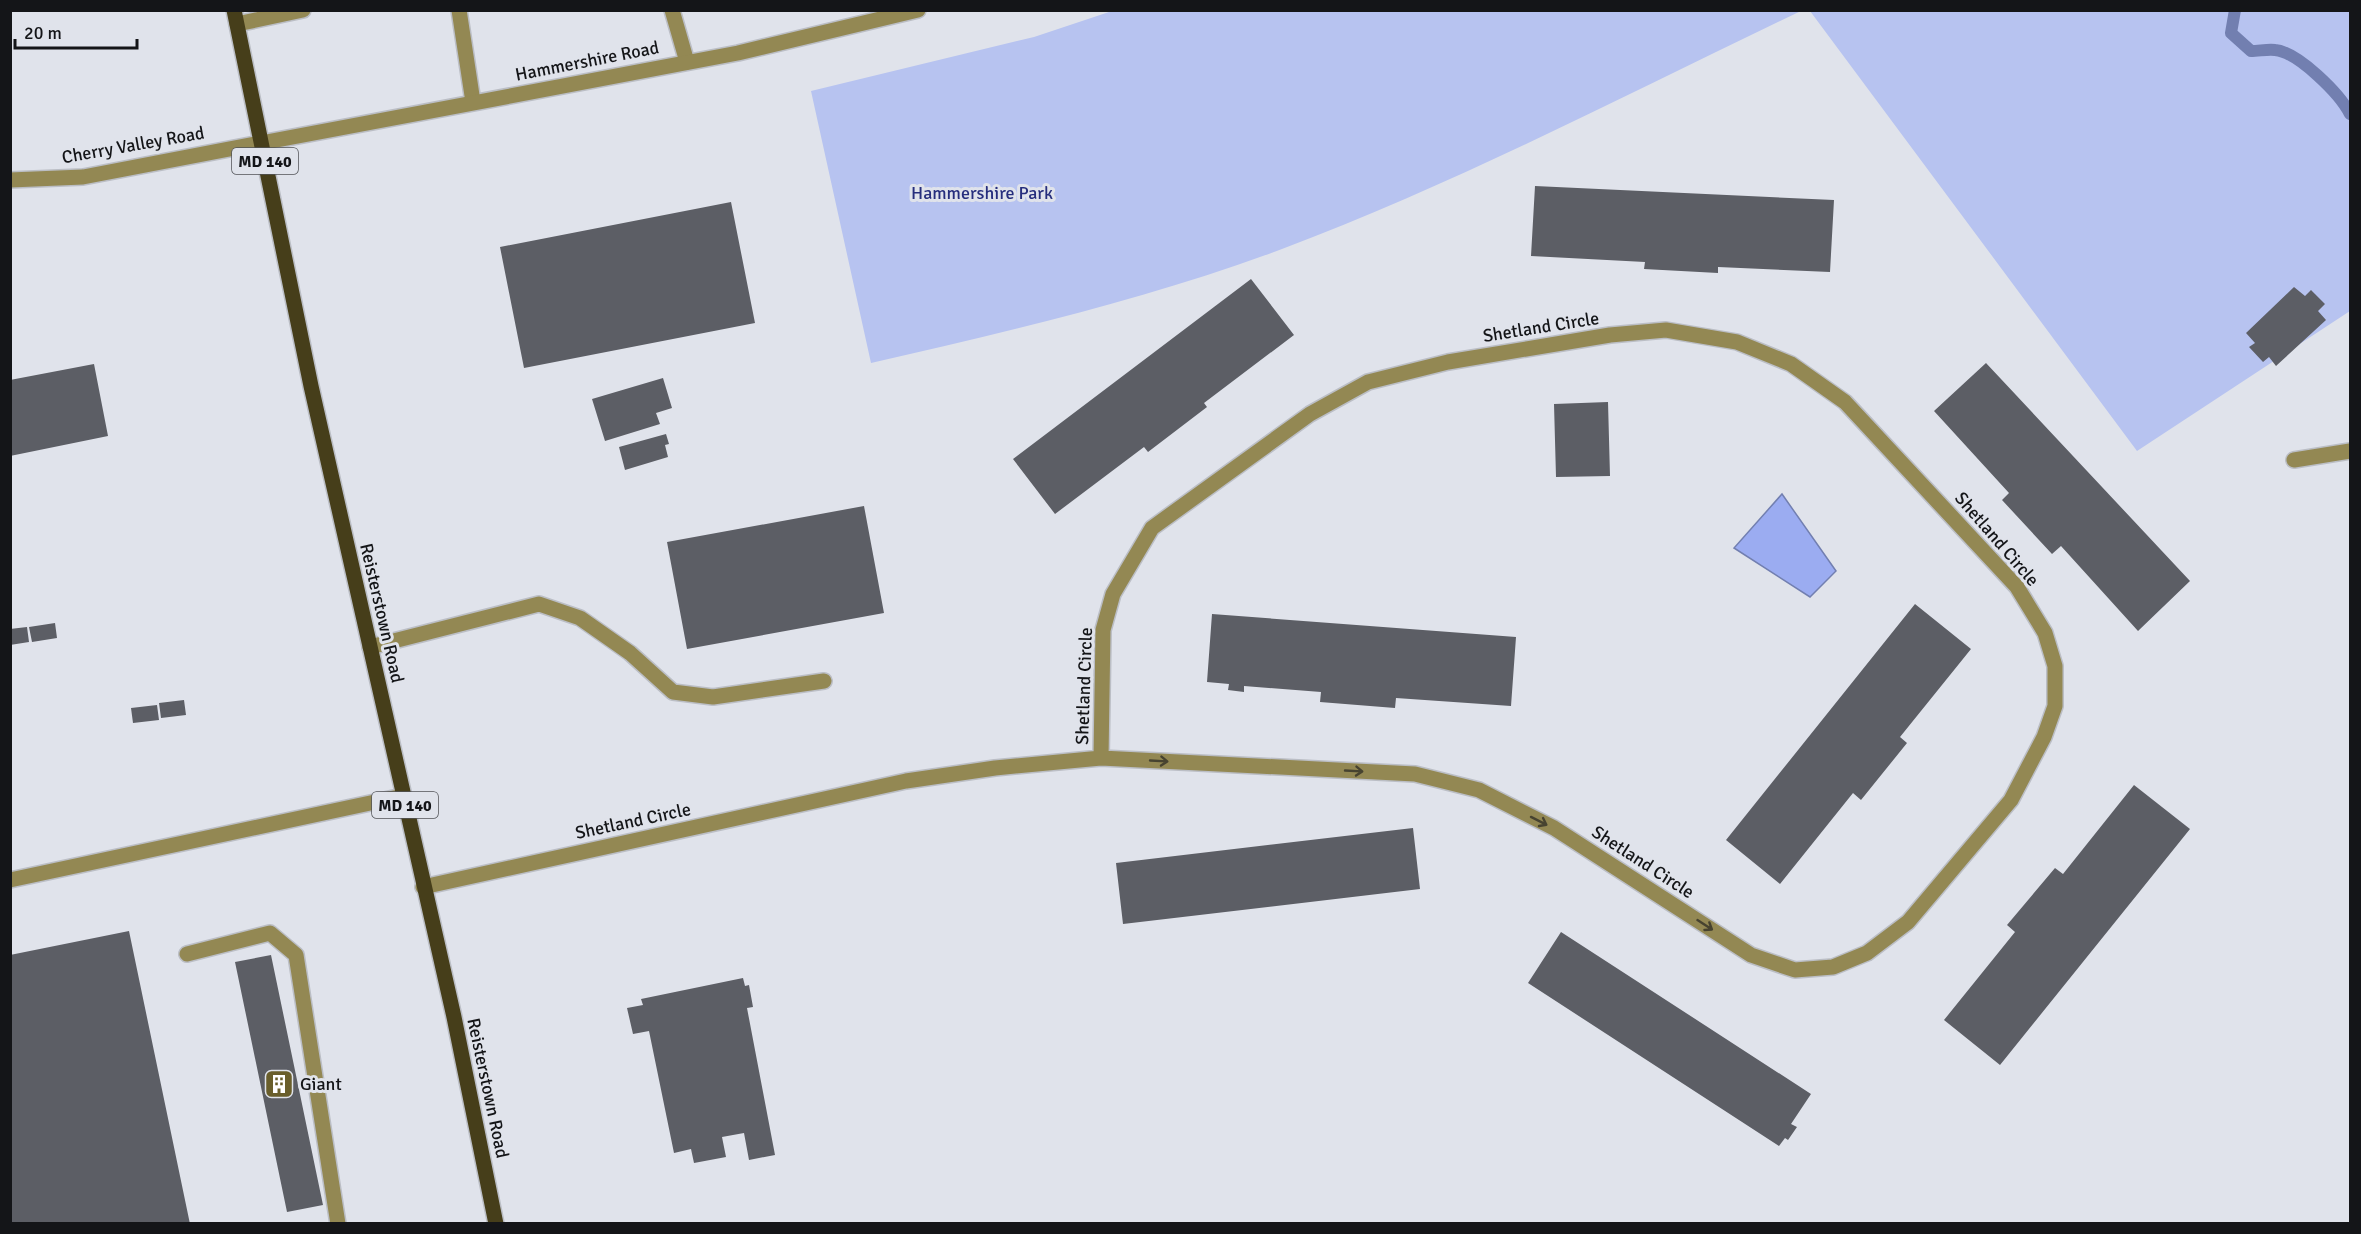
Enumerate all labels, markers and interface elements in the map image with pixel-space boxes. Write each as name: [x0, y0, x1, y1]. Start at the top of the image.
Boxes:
scale bar: [15, 12, 136, 50]
text: 20 m: [24, 22, 62, 44]
street label: Hammershire Road: [513, 36, 661, 86]
street label: Cherry Valley Road: [60, 122, 206, 168]
road number: MD 140: [232, 148, 298, 174]
park label: Hammershire Park: [911, 182, 1053, 204]
street label: Shetland Circle: [1481, 307, 1601, 347]
street label: Shetland Circle: [1950, 487, 2044, 591]
street label: Reisterstown Road: [355, 541, 409, 685]
street label: Shetland Circle: [1071, 627, 1097, 745]
one-way arrow: [1149, 756, 1169, 767]
one-way arrow: [1343, 766, 1363, 777]
road number: MD 140: [372, 792, 438, 818]
street label: Shetland Circle: [573, 798, 693, 844]
one-way arrow: [1530, 816, 1548, 828]
street label: Shetland Circle: [1588, 821, 1698, 903]
one-way arrow: [1696, 919, 1712, 931]
street label: Reisterstown Road: [462, 1016, 514, 1160]
building icon: Giant: [263, 1068, 295, 1100]
place label: Giant: [300, 1073, 342, 1095]

